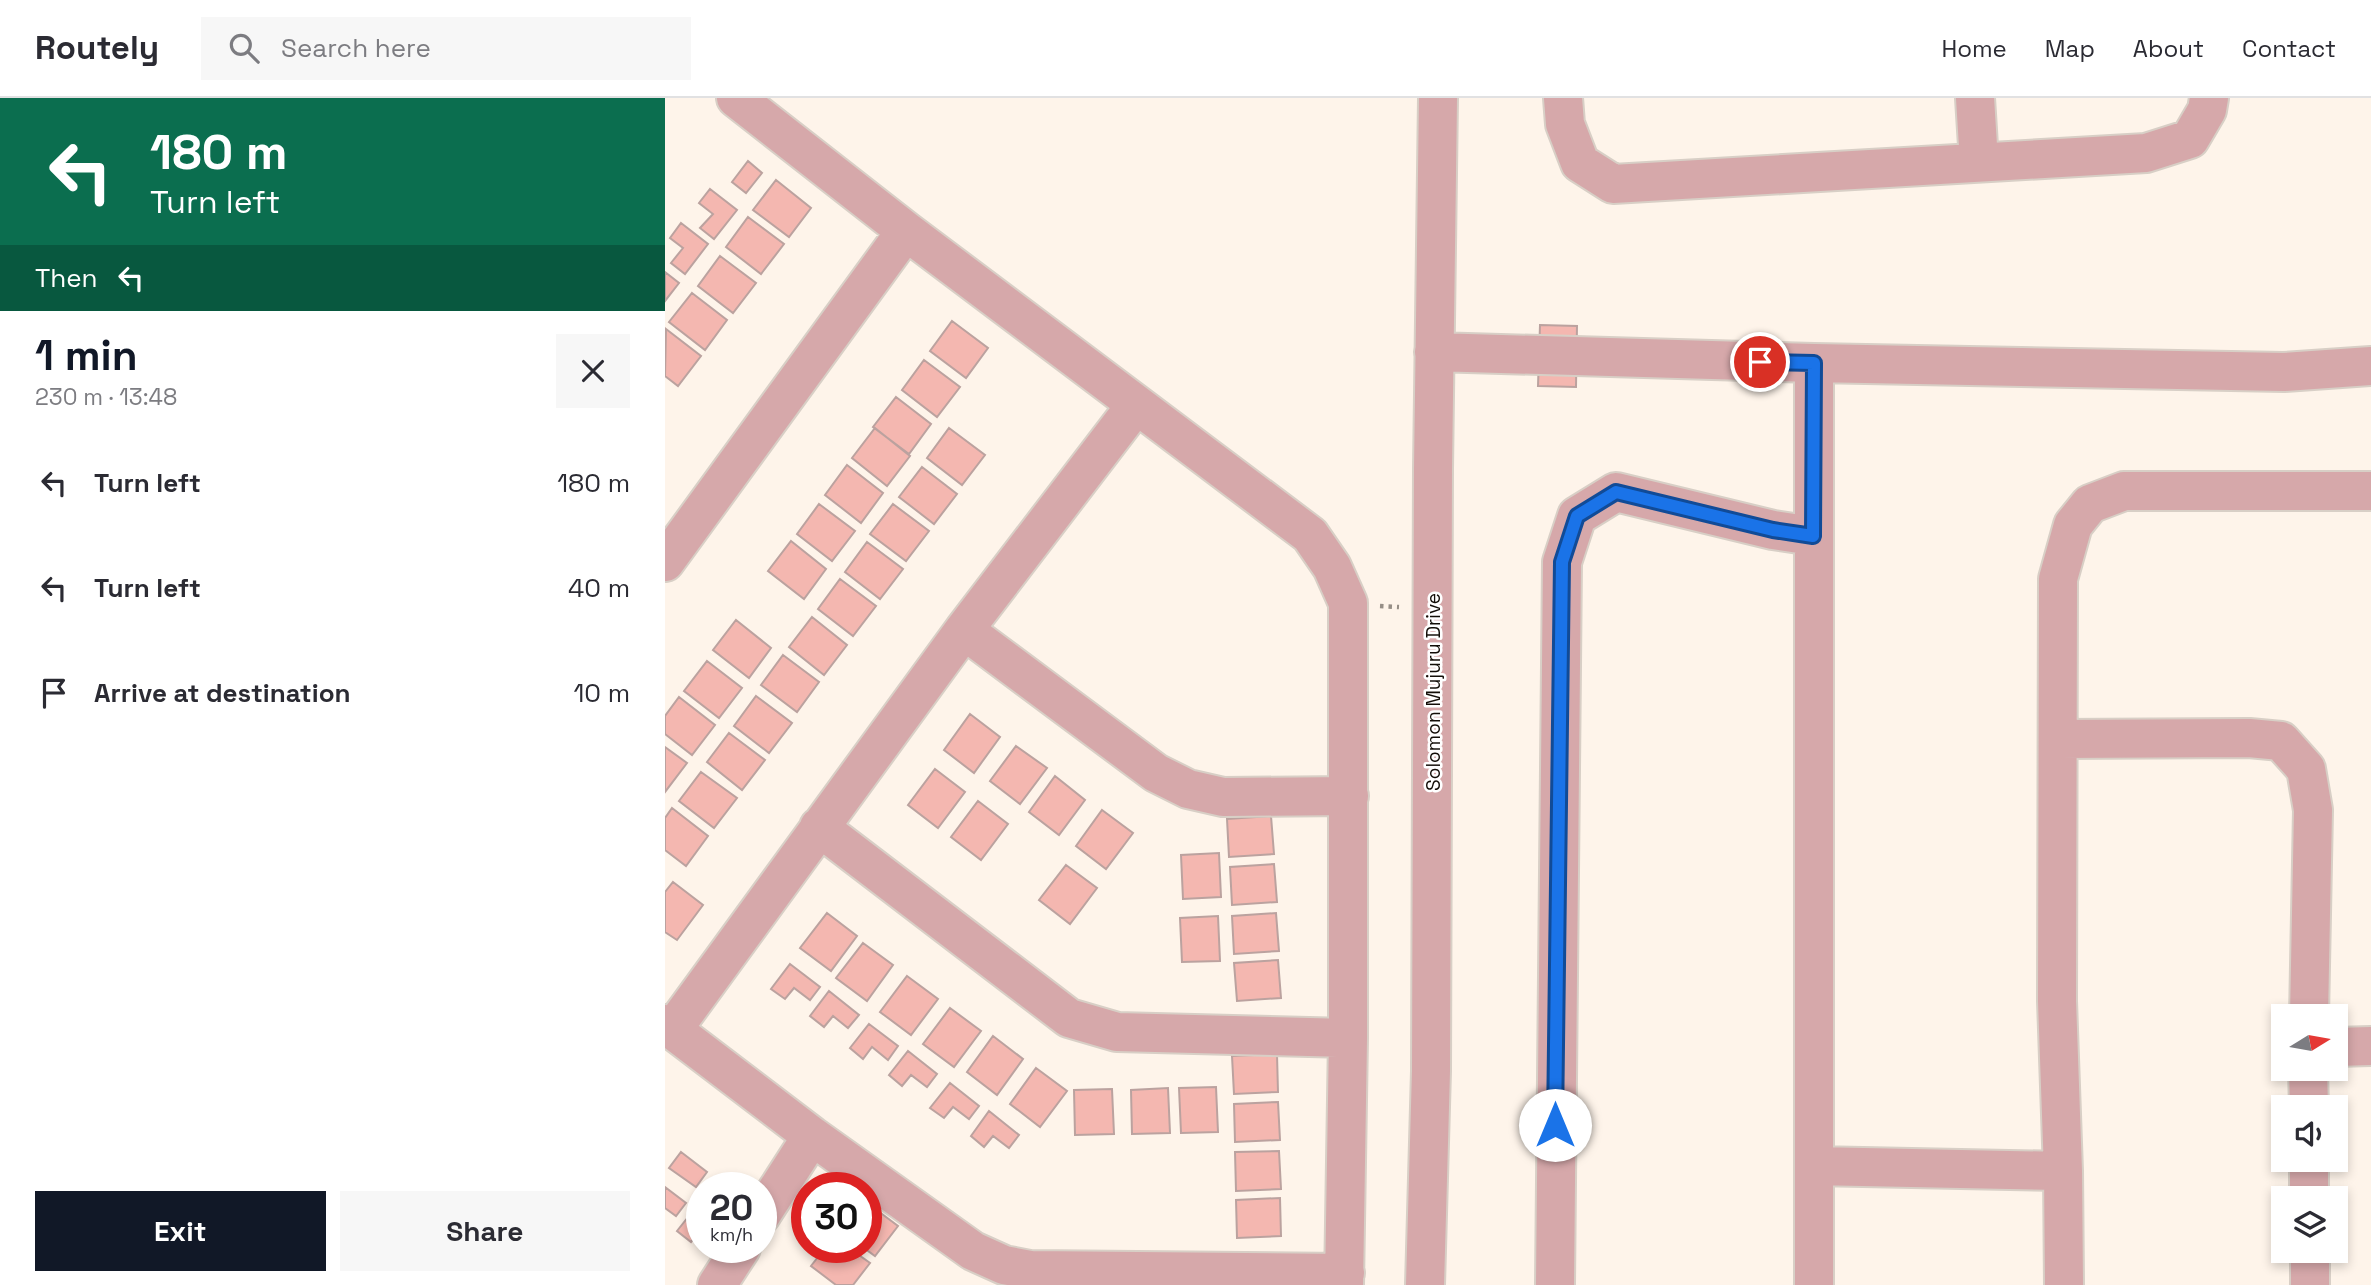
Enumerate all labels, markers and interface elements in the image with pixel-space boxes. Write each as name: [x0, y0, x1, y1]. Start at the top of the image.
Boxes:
search box: [201, 17, 691, 80]
text: Routely: [35, 27, 159, 69]
icon: search: [225, 29, 263, 67]
text: Search here: [281, 31, 431, 65]
text: Home: [1941, 33, 2007, 64]
text: Map: [2045, 33, 2095, 64]
text: About: [2133, 33, 2204, 64]
text: Contact: [2242, 33, 2336, 64]
text: 180 m: [150, 121, 288, 183]
icon: left: [35, 126, 126, 217]
text: Turn left: [150, 182, 280, 222]
icon: left: [112, 259, 150, 297]
text: Then: [35, 261, 98, 295]
text: 1 min: [35, 329, 138, 382]
pin: [1730, 332, 1790, 392]
button: close: [556, 334, 630, 408]
icon: arrive: [1741, 343, 1779, 381]
text: 230 m · 13:48: [35, 382, 177, 412]
icon: left: [35, 464, 73, 502]
text: Turn left: [94, 466, 201, 500]
text: 180 m: [557, 466, 630, 500]
icon: left: [35, 569, 73, 607]
text: Turn left: [94, 571, 201, 605]
text: 40 m: [568, 571, 630, 605]
street label: Solomon Mujuru Drive: [1421, 593, 1446, 791]
icon: arrive: [35, 674, 73, 712]
text: Arrive at destination: [94, 676, 351, 710]
text: 10 m: [573, 676, 630, 710]
north arrow: [2271, 1004, 2349, 1082]
map controls: [2271, 1004, 2348, 1263]
position arrow: [1518, 1088, 1592, 1162]
button: sound: [2271, 1095, 2348, 1172]
speed limit sign: 30: [791, 1172, 882, 1263]
text: 20: [710, 1186, 753, 1230]
button: layers: [2271, 1186, 2348, 1263]
button: Exit: [35, 1191, 326, 1271]
button: Share: [340, 1191, 630, 1271]
text: km/h: [710, 1223, 753, 1246]

